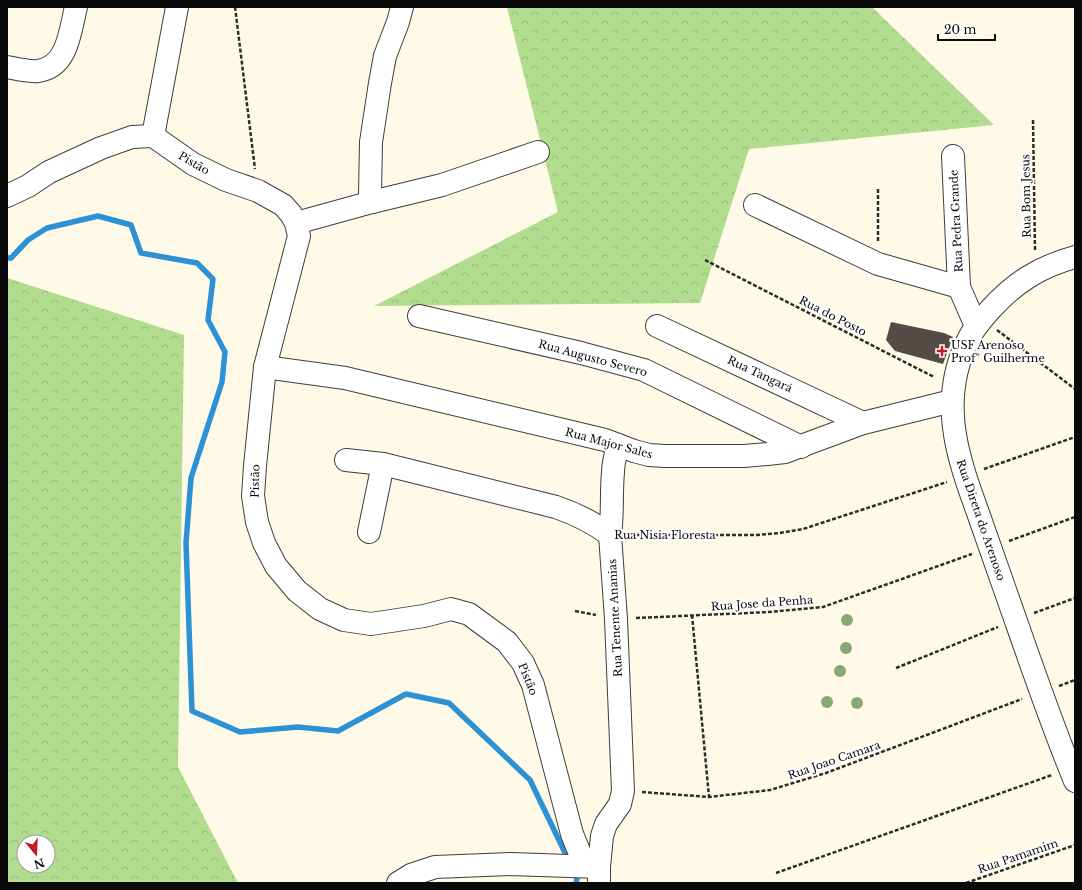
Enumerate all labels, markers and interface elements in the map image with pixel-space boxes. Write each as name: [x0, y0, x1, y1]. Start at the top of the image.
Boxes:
scale bar: [938, 16, 995, 42]
text: 20 m: [944, 22, 976, 37]
street label: Pistão: [176, 149, 212, 177]
street label: Rua Bom Jesus: [1018, 154, 1034, 238]
street label: Rua Pedra Grande: [946, 169, 966, 273]
street label: Rua do Posto: [797, 293, 869, 339]
street label: Rua Augusto Severo: [537, 337, 649, 379]
place label: USF Arenoso Profº Guilherme: [951, 338, 1045, 365]
marker: USF Arenoso Profº Guilherme: [936, 345, 948, 357]
street label: Rua Tangará: [725, 353, 796, 396]
street label: Rua Major Sales: [564, 425, 654, 461]
street label: Rua Direta do Arenoso: [954, 457, 1008, 583]
street label: Pistão: [247, 464, 263, 498]
street label: Rua Nisia Floresta: [614, 528, 717, 542]
street label: Rua Tenente Ananias: [605, 559, 625, 677]
street label: Rua Jose da Penha: [711, 592, 814, 614]
street label: Pistão: [515, 661, 541, 697]
street label: Rua Joao Camara: [786, 737, 883, 782]
north arrow: [16, 834, 56, 874]
street label: Rua Pamamim: [976, 836, 1060, 876]
text: N: [31, 855, 46, 872]

